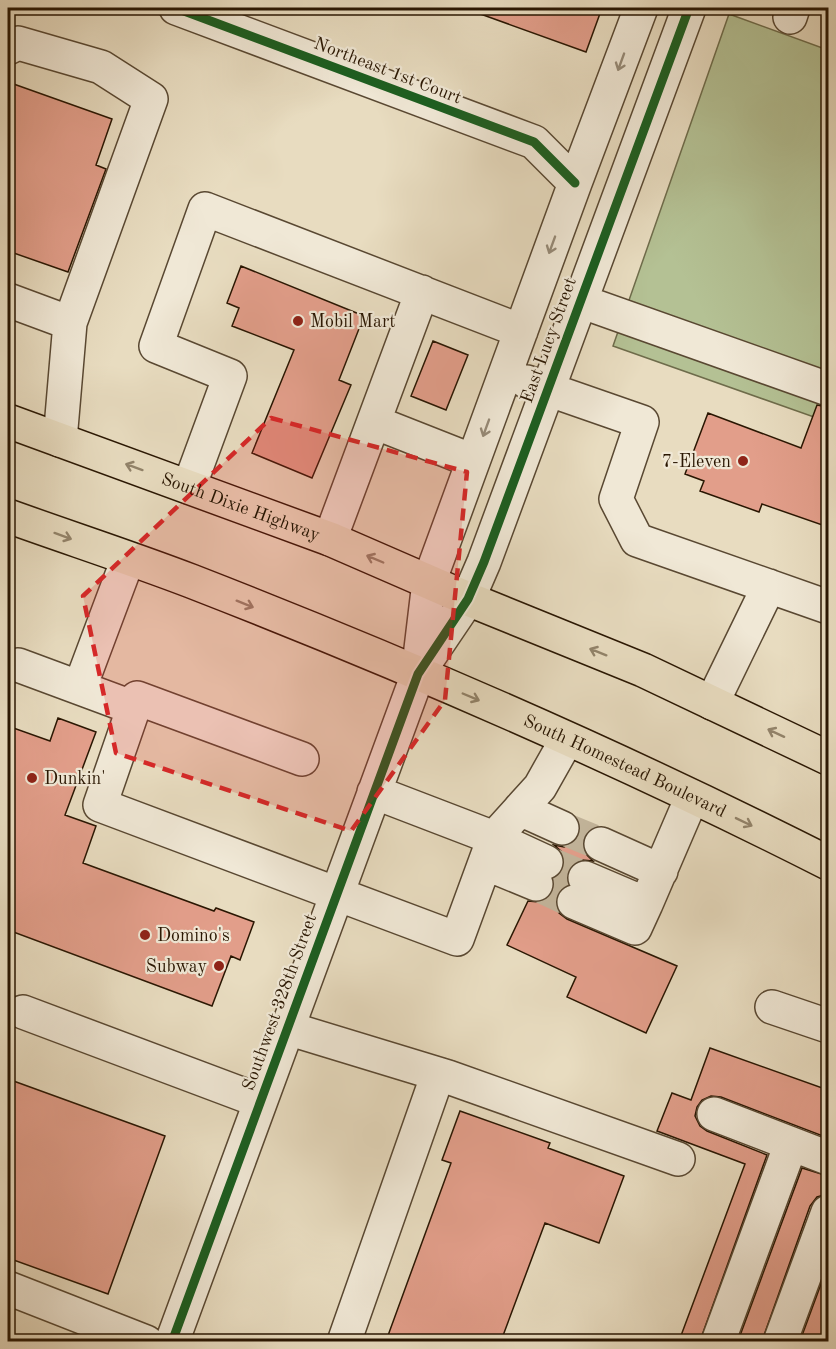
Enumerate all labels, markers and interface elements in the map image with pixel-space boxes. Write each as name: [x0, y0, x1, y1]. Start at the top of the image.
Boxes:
street label: Northeast 1st Court: [311, 34, 464, 107]
one-way arrow: [615, 53, 626, 71]
one-way arrow: [546, 235, 557, 254]
street label: East Lucy Street: [518, 275, 580, 406]
place label: Mobil Mart: [310, 313, 396, 331]
marker: Mobil Mart: [291, 314, 305, 328]
one-way arrow: [479, 418, 490, 437]
place label: 7-Eleven: [662, 453, 731, 471]
marker: 7-Eleven: [736, 454, 750, 468]
one-way arrow: [125, 460, 144, 471]
street label: South Dixie Highway: [159, 470, 323, 545]
one-way arrow: [53, 531, 72, 542]
one-way arrow: [367, 553, 385, 564]
one-way arrow: [236, 599, 254, 610]
one-way arrow: [590, 646, 608, 657]
one-way arrow: [462, 692, 480, 703]
street label: South Homestead Boulevard: [521, 712, 729, 821]
one-way arrow: [767, 726, 785, 738]
place label: Dunkin': [44, 770, 106, 788]
marker: Dunkin': [25, 771, 39, 785]
one-way arrow: [735, 816, 753, 828]
street label: Southwest 328th Street: [240, 912, 320, 1093]
place label: Domino's: [157, 927, 230, 945]
marker: Domino's: [138, 928, 152, 942]
place label: Subway: [146, 958, 207, 976]
marker: Subway: [212, 959, 226, 973]

